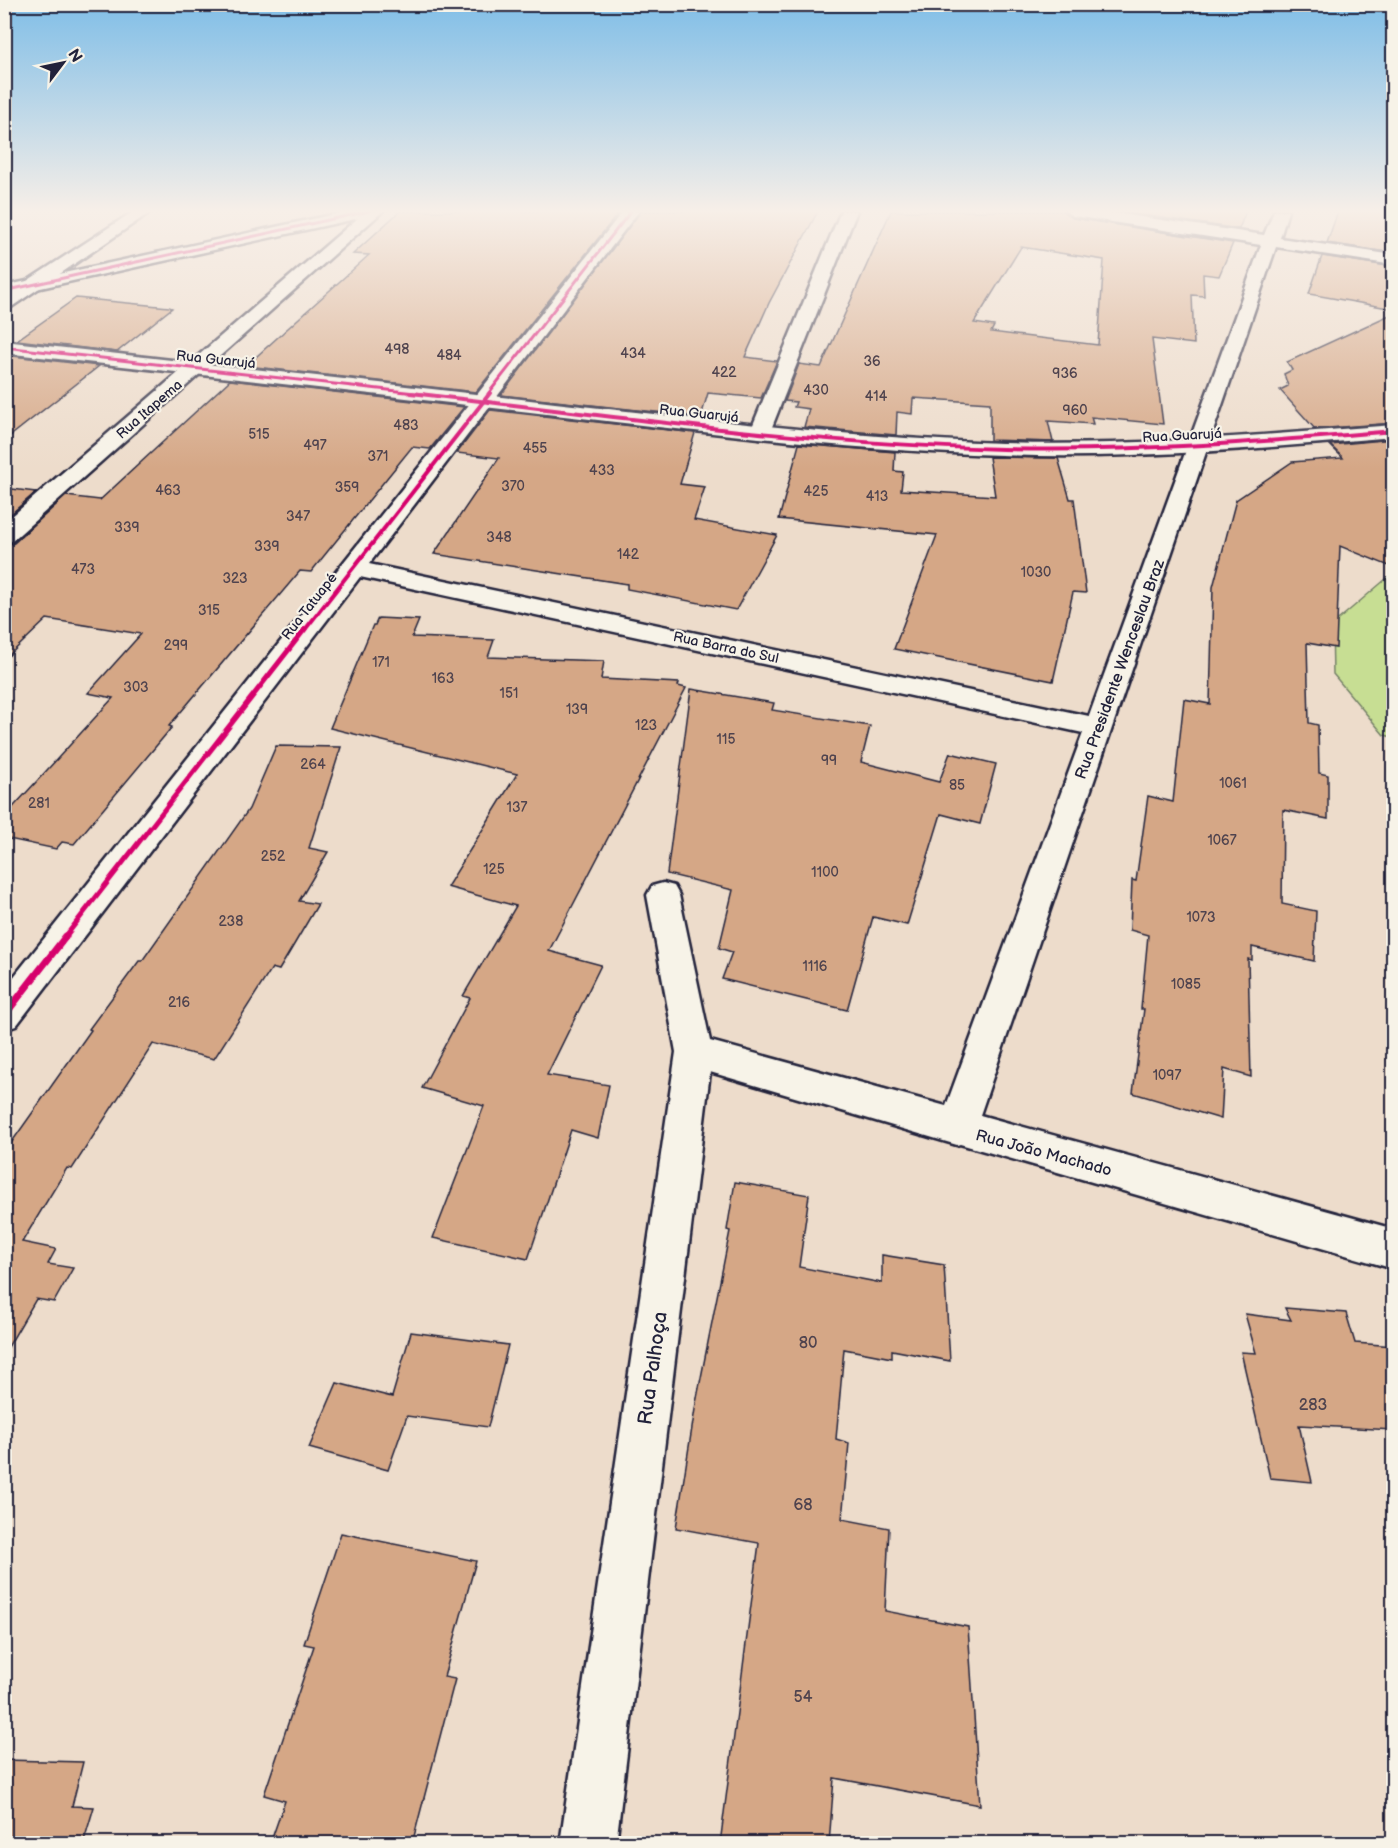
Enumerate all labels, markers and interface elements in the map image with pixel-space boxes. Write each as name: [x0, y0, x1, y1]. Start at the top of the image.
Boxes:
north arrow: [33, 33, 93, 93]
text: N: [63, 46, 86, 66]
house number: 498: [385, 341, 409, 358]
house number: 434: [620, 345, 646, 362]
street label: Rua Guarujá: [175, 347, 257, 372]
house number: 484: [436, 347, 462, 364]
house number: 36: [863, 353, 881, 370]
house number: 422: [711, 364, 737, 381]
house number: 936: [1052, 365, 1078, 382]
street label: Rua Itapema: [113, 376, 186, 443]
house number: 430: [803, 382, 829, 399]
house number: 414: [865, 388, 888, 405]
street label: Rua Guarujá: [658, 401, 740, 426]
house number: 960: [1063, 402, 1087, 419]
house number: 483: [393, 417, 419, 434]
street label: Rua Guarujá: [1142, 425, 1222, 446]
house number: 515: [248, 426, 270, 443]
house number: 497: [303, 437, 327, 454]
house number: 455: [523, 440, 547, 457]
house number: 371: [368, 448, 388, 465]
house number: 433: [589, 462, 615, 479]
house number: 370: [501, 478, 525, 495]
house number: 359: [335, 479, 359, 496]
house number: 463: [155, 482, 181, 499]
house number: 425: [804, 483, 828, 500]
house number: 413: [866, 488, 888, 505]
house number: 347: [286, 508, 310, 525]
house number: 339: [114, 519, 140, 536]
house number: 348: [486, 529, 512, 546]
house number: 339: [254, 538, 280, 555]
house number: 142: [617, 546, 640, 563]
street label: Rua Presidente Wenceslau Braz: [1072, 557, 1169, 782]
house number: 473: [71, 561, 95, 578]
house number: 1030: [1021, 564, 1051, 581]
street label: Rua Tatuapé: [278, 569, 341, 643]
house number: 323: [222, 570, 248, 587]
house number: 315: [198, 602, 220, 619]
street label: Rua Barra do Sul: [672, 628, 780, 667]
house number: 299: [164, 637, 188, 654]
house number: 171: [372, 654, 390, 671]
house number: 163: [432, 670, 454, 687]
house number: 303: [123, 679, 149, 696]
house number: 151: [500, 685, 518, 702]
house number: 139: [566, 701, 588, 718]
house number: 123: [635, 717, 657, 734]
house number: 115: [717, 731, 735, 748]
house number: 99: [821, 752, 837, 769]
house number: 264: [300, 756, 326, 773]
house number: 1061: [1219, 775, 1247, 792]
house number: 85: [949, 777, 965, 794]
house number: 281: [28, 795, 50, 812]
house number: 137: [507, 799, 528, 816]
house number: 1067: [1207, 832, 1237, 849]
house number: 252: [261, 848, 286, 865]
house number: 125: [483, 861, 505, 878]
house number: 1100: [811, 864, 839, 881]
house number: 1073: [1186, 909, 1216, 926]
house number: 238: [219, 913, 243, 930]
house number: 1116: [803, 958, 828, 975]
house number: 1085: [1171, 976, 1201, 993]
house number: 216: [168, 994, 190, 1011]
house number: 1097: [1153, 1067, 1181, 1084]
street label: Rua João Machado: [974, 1126, 1114, 1181]
street label: Rua Palhoça: [633, 1310, 673, 1426]
house number: 80: [799, 1334, 817, 1353]
house number: 283: [1299, 1396, 1327, 1415]
house number: 68: [793, 1496, 813, 1515]
house number: 54: [794, 1688, 813, 1707]

